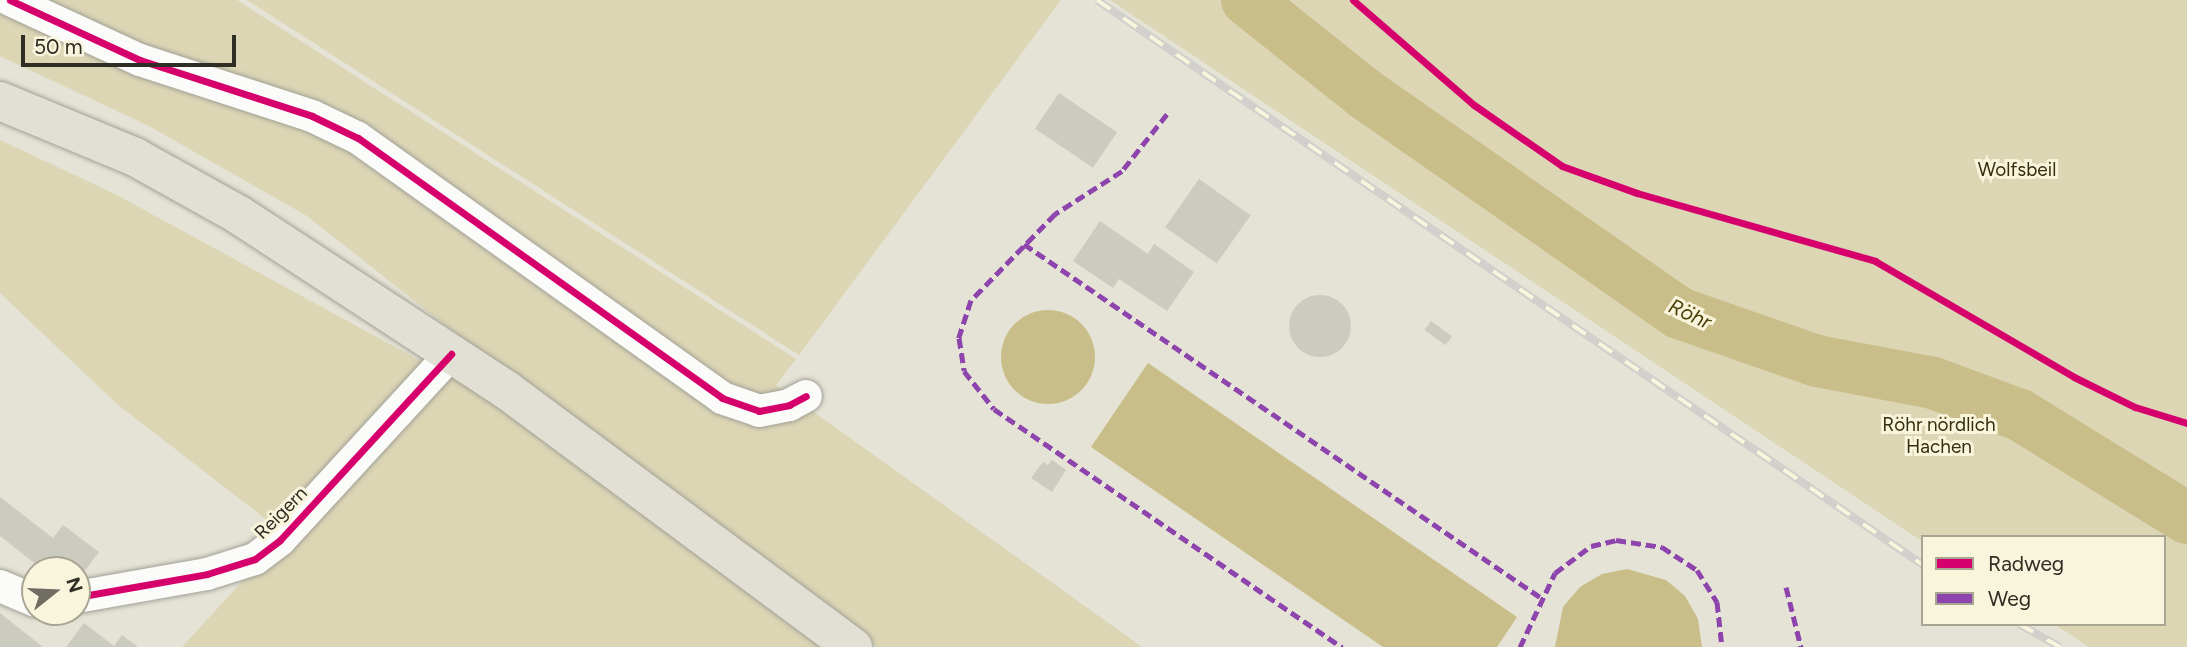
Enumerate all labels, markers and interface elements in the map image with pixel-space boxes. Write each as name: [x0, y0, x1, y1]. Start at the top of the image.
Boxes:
scale bar: [24, 21, 240, 65]
text: 50 m: [34, 34, 83, 59]
park label: Wolfsbeil: [1978, 159, 2056, 181]
water label: Röhr: [1665, 293, 1715, 335]
park label: Röhr nördlich Hachen: [1882, 414, 1996, 458]
street label: Reigern: [250, 482, 312, 544]
legend: [1921, 535, 2166, 626]
text: Radweg: [1988, 551, 2064, 576]
north arrow: [21, 556, 91, 626]
text: N: [61, 574, 88, 596]
text: Weg: [1988, 586, 2031, 611]

